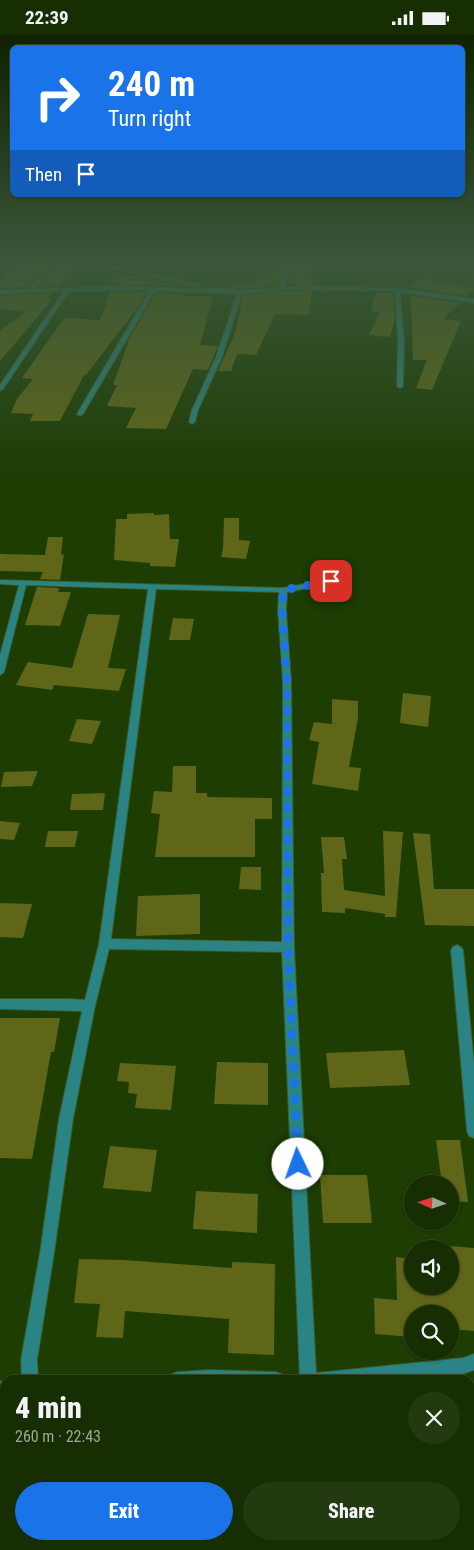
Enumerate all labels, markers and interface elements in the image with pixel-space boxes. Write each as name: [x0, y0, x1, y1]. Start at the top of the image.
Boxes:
text: 22:39: [25, 6, 69, 29]
text: 240 m: [108, 64, 195, 105]
icon: right: [25, 65, 90, 130]
text: Turn right: [108, 106, 191, 131]
icon: arrive: [72, 160, 100, 188]
text: Then: [25, 163, 62, 186]
pin: [310, 560, 352, 602]
icon: arrive: [317, 567, 345, 595]
position arrow: [271, 1137, 323, 1189]
north arrow: [404, 1175, 459, 1230]
map controls: [404, 1175, 459, 1360]
button: sound: [404, 1240, 459, 1295]
button: search: [404, 1305, 459, 1360]
text: 4 min: [15, 1390, 82, 1425]
button: close: [408, 1392, 460, 1444]
text: 260 m · 22:43: [15, 1427, 101, 1446]
button: Exit: [15, 1482, 233, 1540]
button: Share: [243, 1482, 460, 1540]

